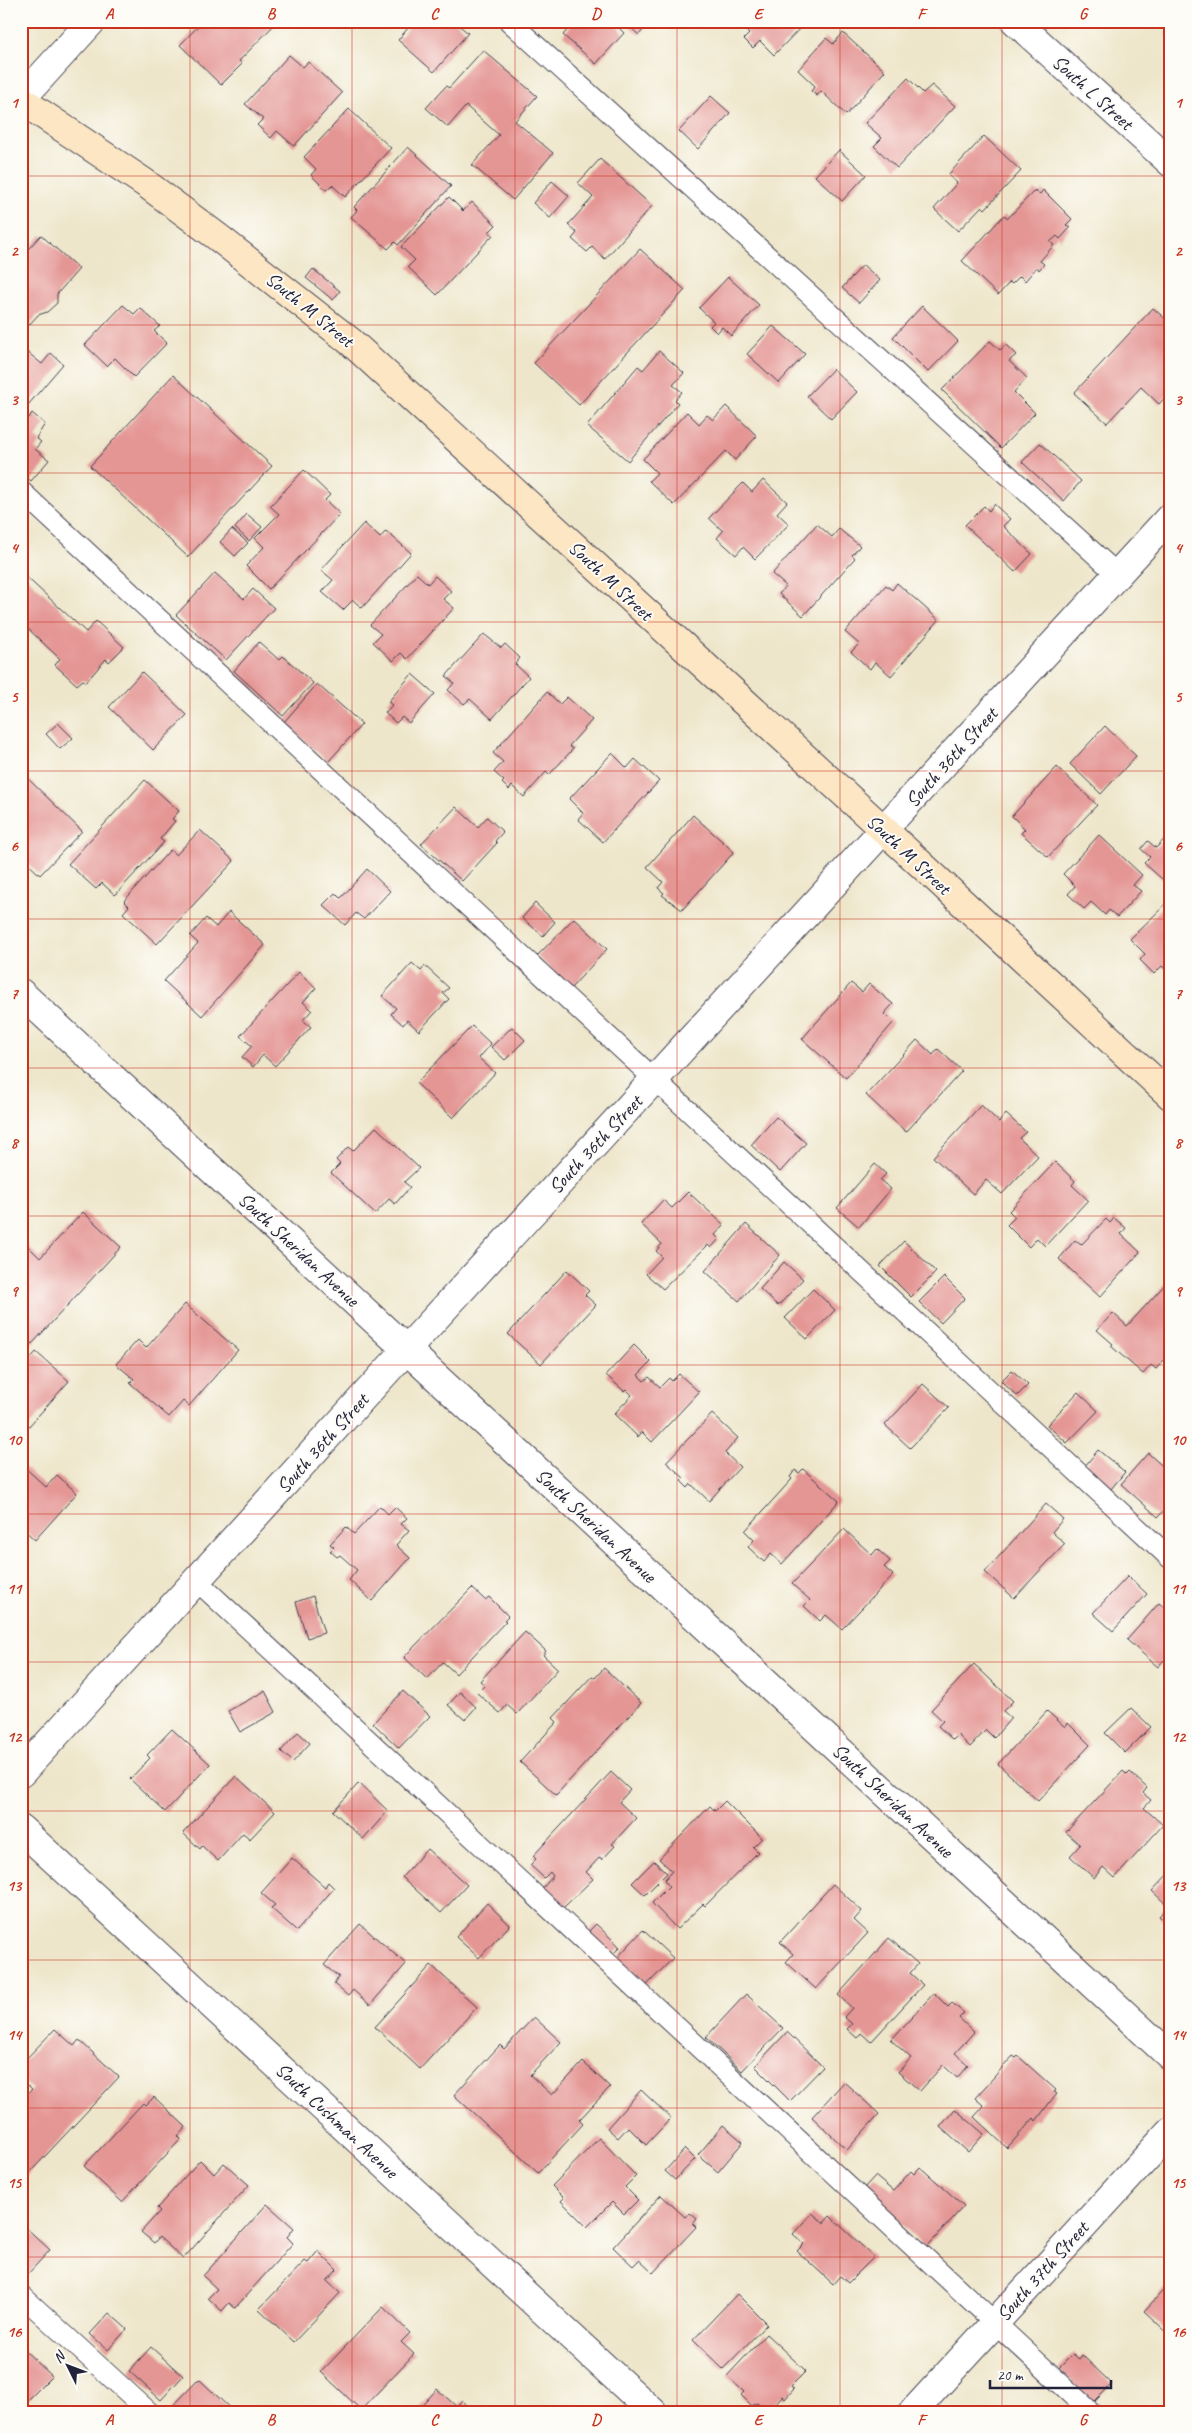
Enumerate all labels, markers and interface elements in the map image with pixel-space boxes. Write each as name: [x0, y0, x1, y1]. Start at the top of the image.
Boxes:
text: A: [105, 4, 115, 24]
text: B: [267, 4, 277, 24]
text: C: [430, 4, 440, 24]
text: D: [591, 4, 602, 24]
text: E: [754, 4, 765, 24]
text: F: [917, 4, 928, 24]
text: G: [1079, 4, 1089, 24]
street label: South L Street: [1047, 49, 1140, 137]
text: 1: [10, 93, 19, 113]
text: 1: [1174, 93, 1183, 113]
text: 2: [10, 241, 19, 261]
text: 2: [1174, 241, 1183, 261]
street label: South M Street: [260, 266, 361, 354]
text: 3: [10, 390, 19, 410]
text: 3: [1174, 390, 1183, 410]
street label: South M Street: [563, 535, 660, 627]
text: 4: [10, 538, 19, 558]
text: 4: [1174, 538, 1183, 558]
text: 5: [11, 687, 20, 707]
text: 5: [1175, 687, 1184, 707]
street label: South 36th Street: [900, 700, 1004, 813]
street label: South M Street: [861, 809, 958, 901]
text: 6: [10, 836, 19, 856]
text: 6: [1174, 836, 1183, 856]
text: 7: [10, 984, 19, 1004]
text: 7: [1174, 984, 1183, 1004]
street label: South 36th Street: [543, 1088, 649, 1199]
text: 8: [10, 1133, 19, 1153]
text: 8: [1174, 1133, 1183, 1153]
street label: South Sheridan Avenue: [233, 1187, 366, 1313]
text: 9: [10, 1281, 19, 1301]
text: 9: [1174, 1281, 1183, 1301]
street label: South 36th Street: [271, 1386, 375, 1499]
text: 10: [7, 1430, 23, 1450]
text: 10: [1171, 1430, 1187, 1450]
street label: South Sheridan Avenue: [530, 1463, 663, 1589]
text: 11: [7, 1579, 23, 1599]
text: 11: [1171, 1579, 1187, 1599]
text: 12: [7, 1727, 23, 1747]
text: 12: [1171, 1727, 1187, 1747]
street label: South Sheridan Avenue: [827, 1738, 960, 1864]
text: 13: [7, 1876, 23, 1896]
text: 13: [1171, 1876, 1187, 1896]
text: 14: [7, 2025, 23, 2045]
text: 14: [1171, 2025, 1187, 2045]
street label: South Cushman Avenue: [270, 2057, 404, 2185]
text: 15: [7, 2173, 23, 2193]
text: 15: [1171, 2173, 1187, 2193]
street label: South 37th Street: [991, 2214, 1095, 2327]
text: 16: [7, 2322, 23, 2342]
text: 16: [1171, 2322, 1187, 2342]
north arrow: [42, 2340, 92, 2390]
text: N: [49, 2347, 69, 2367]
scale bar: [990, 2358, 1111, 2390]
text: 20 m: [997, 2366, 1024, 2385]
text: A: [105, 2410, 115, 2430]
text: B: [267, 2410, 277, 2430]
text: C: [430, 2410, 440, 2430]
text: D: [591, 2410, 602, 2430]
text: E: [754, 2410, 765, 2430]
text: F: [917, 2410, 928, 2430]
text: G: [1079, 2410, 1089, 2430]

